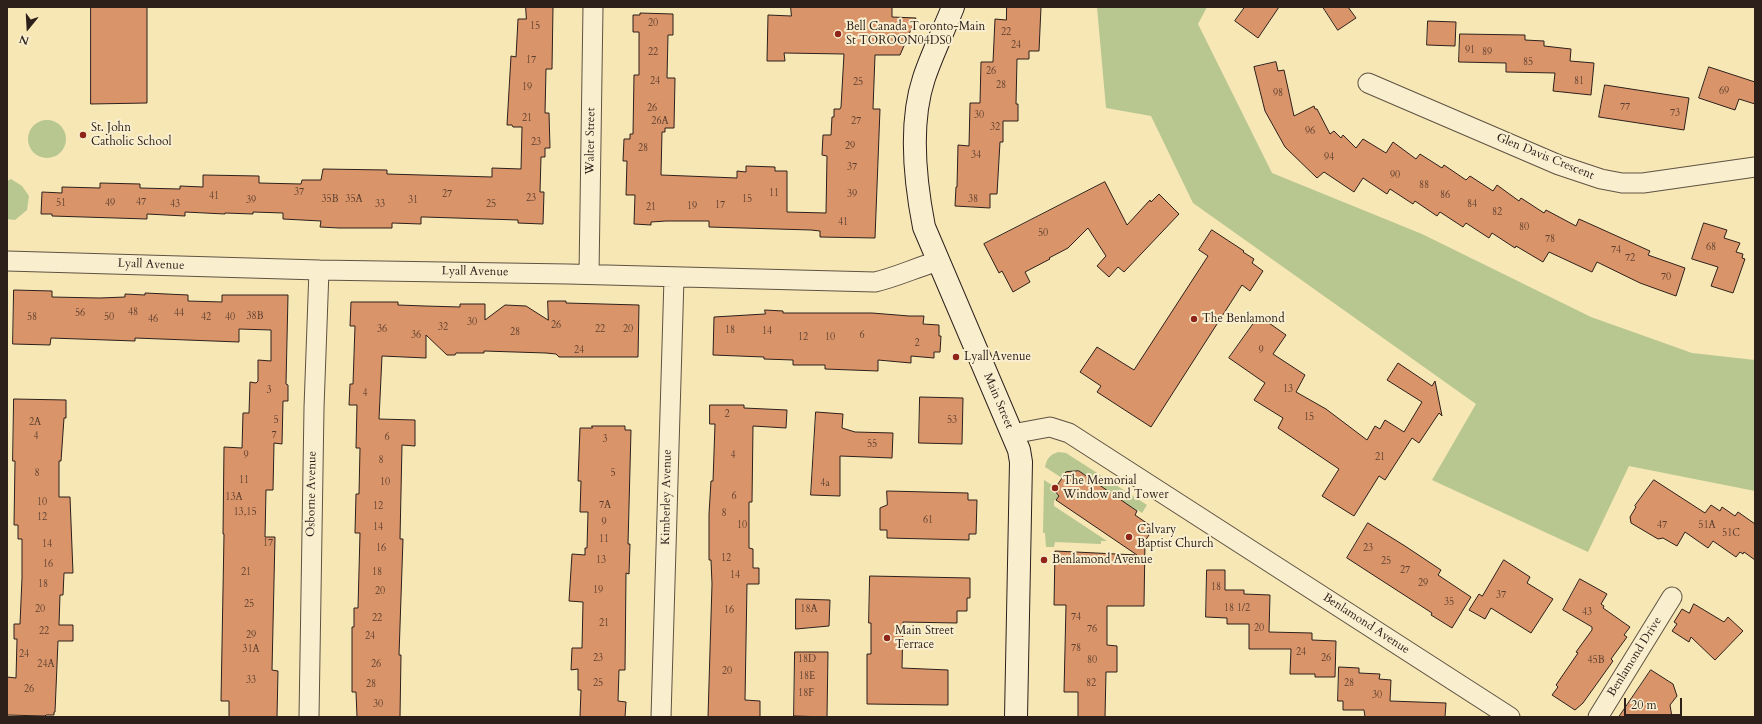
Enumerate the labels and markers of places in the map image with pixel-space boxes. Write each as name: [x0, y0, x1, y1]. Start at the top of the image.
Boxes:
place label: Bell Canada Toronto-Main St TOROON04DS0: [846, 20, 985, 48]
marker: Bell Canada Toronto-Main St TOROON04DS0: [833, 29, 843, 39]
place label: St. John Catholic School: [91, 121, 171, 149]
marker: St. John Catholic School: [78, 130, 88, 140]
place label: The Benlamond: [1202, 312, 1285, 326]
marker: The Benlamond: [1189, 314, 1199, 324]
place label: Lyall Avenue: [964, 350, 1031, 364]
marker: Lyall Avenue: [951, 352, 961, 362]
place label: The Memorial Window and Tower: [1063, 474, 1169, 502]
marker: The Memorial Window and Tower: [1050, 483, 1060, 493]
place label: Calvary Baptist Church: [1137, 523, 1214, 551]
marker: Calvary Baptist Church: [1124, 532, 1134, 542]
place label: Benlamond Avenue: [1052, 553, 1153, 567]
marker: Benlamond Avenue: [1039, 555, 1049, 565]
place label: Main Street Terrace: [895, 624, 954, 652]
marker: Main Street Terrace: [882, 633, 892, 643]

